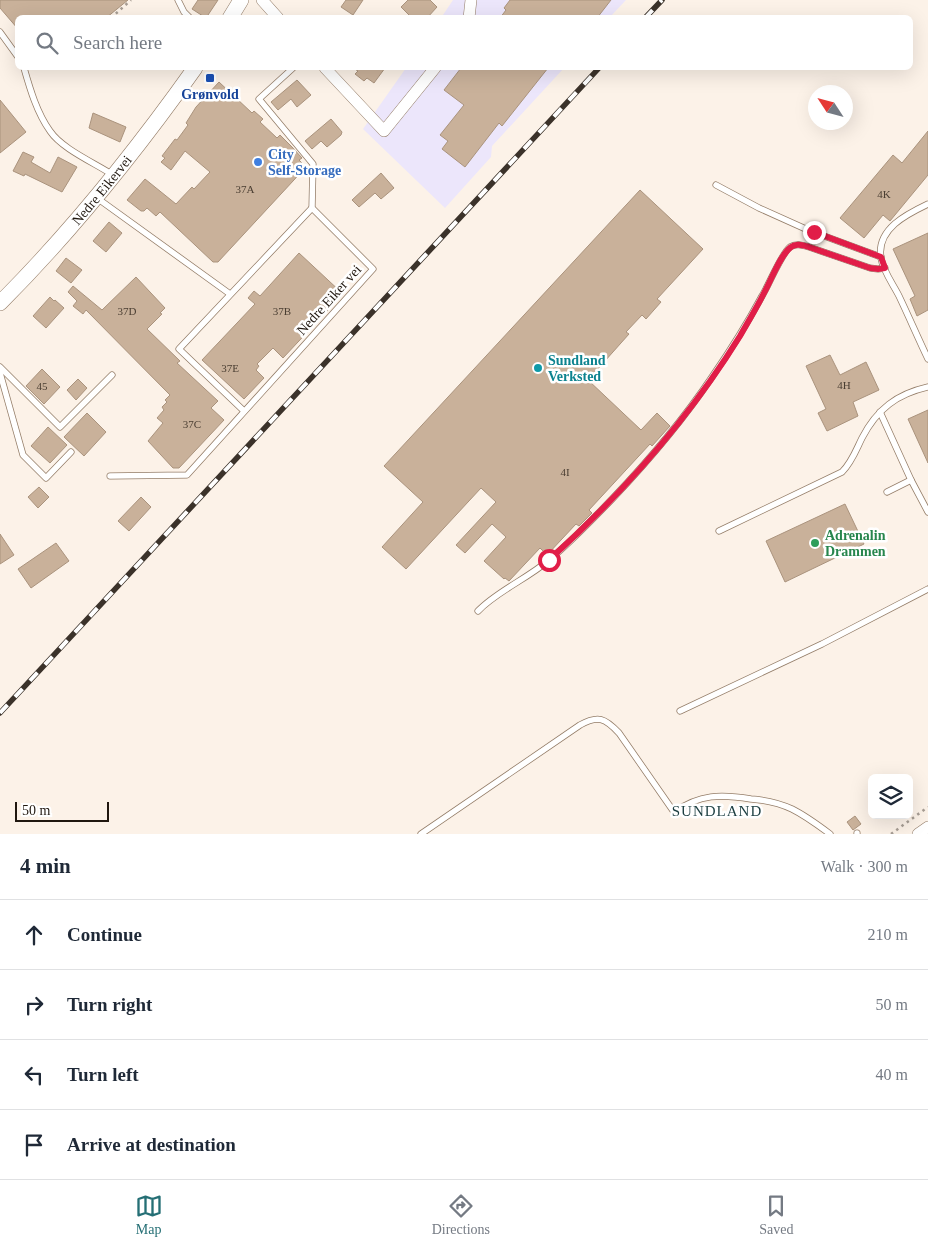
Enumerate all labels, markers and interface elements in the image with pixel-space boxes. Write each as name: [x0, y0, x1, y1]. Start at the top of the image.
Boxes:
search box: [15, 15, 913, 70]
icon: search: [33, 29, 61, 57]
text: Search here: [73, 32, 162, 53]
marker: Grønvold: [204, 72, 216, 84]
north arrow: [808, 85, 853, 130]
place label: Grønvold: [181, 87, 239, 102]
place label: City Self-Storage: [268, 147, 341, 178]
street label: Nedre Eikervei: [69, 152, 135, 228]
marker: City Self-Storage: [252, 156, 264, 168]
house number: 37A: [236, 183, 255, 195]
house number: 4K: [877, 188, 891, 200]
route end: [803, 221, 826, 244]
street label: Nedre Eiker vei: [294, 262, 364, 338]
house number: 37D: [118, 305, 137, 317]
house number: 37B: [273, 305, 291, 317]
place label: Sundland Verksted: [548, 353, 606, 384]
house number: 37E: [221, 362, 239, 374]
marker: Sundland Verksted: [532, 362, 544, 374]
house number: 4H: [837, 379, 851, 391]
house number: 45: [37, 380, 48, 392]
house number: 37C: [183, 418, 201, 430]
house number: 4I: [560, 466, 570, 478]
place label: Adrenalin Drammen: [825, 528, 886, 559]
marker: Adrenalin Drammen: [809, 537, 821, 549]
route start: [538, 549, 561, 572]
map controls: [868, 774, 913, 819]
button: layers: [868, 774, 913, 819]
scale bar: [15, 799, 109, 822]
text: 50 m: [22, 803, 50, 818]
district label: SUNDLAND: [672, 803, 762, 819]
text: 4 min: [20, 854, 71, 878]
text: Walk · 300 m: [821, 858, 908, 875]
icon: ahead: [20, 921, 48, 949]
text: Continue: [67, 924, 142, 945]
text: 210 m: [868, 926, 908, 943]
icon: right: [20, 991, 48, 1019]
text: Turn right: [67, 994, 152, 1015]
text: 50 m: [876, 996, 908, 1013]
icon: left: [20, 1061, 48, 1089]
text: Turn left: [67, 1064, 139, 1085]
text: 40 m: [876, 1066, 908, 1083]
icon: arrive: [20, 1131, 48, 1159]
text: Arrive at destination: [67, 1134, 236, 1155]
tab: Map: [135, 1192, 163, 1238]
tab: Directions: [432, 1192, 490, 1238]
tab: Saved: [759, 1192, 793, 1238]

